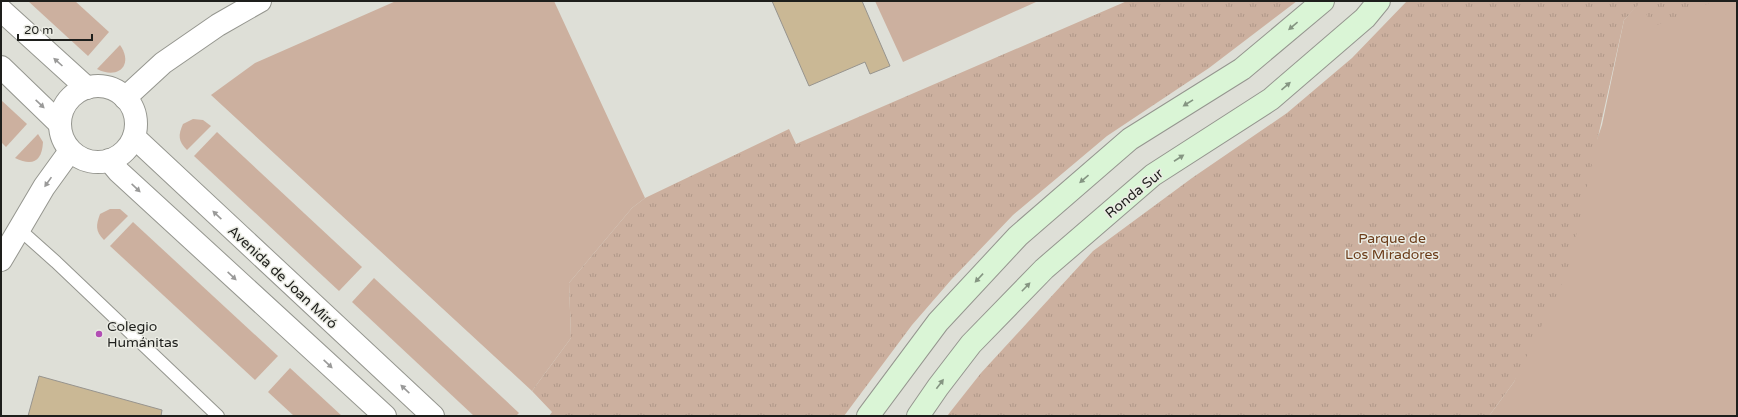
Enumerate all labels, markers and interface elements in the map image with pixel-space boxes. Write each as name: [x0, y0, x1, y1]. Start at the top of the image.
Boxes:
scale bar: [18, 16, 92, 42]
one-way arrow: [1288, 22, 1298, 31]
text: 20 m: [24, 23, 53, 37]
one-way arrow: [53, 57, 63, 67]
one-way arrow: [1281, 81, 1292, 90]
one-way arrow: [35, 99, 44, 108]
one-way arrow: [1182, 99, 1194, 106]
one-way arrow: [1173, 155, 1185, 162]
street label: Ronda Sur: [1102, 164, 1167, 222]
one-way arrow: [1079, 175, 1089, 184]
one-way arrow: [44, 177, 52, 188]
one-way arrow: [131, 183, 141, 193]
one-way arrow: [212, 210, 222, 220]
street label: Avenida de Joan Miró: [224, 222, 341, 333]
park label: Parque de Los Miradores: [1345, 230, 1439, 263]
one-way arrow: [227, 271, 237, 281]
one-way arrow: [974, 273, 984, 283]
one-way arrow: [1021, 282, 1031, 292]
place label: Colegio Humánitas: [107, 318, 179, 351]
marker: Colegio Humánitas: [94, 329, 104, 339]
one-way arrow: [323, 359, 333, 369]
one-way arrow: [936, 379, 944, 390]
one-way arrow: [399, 385, 410, 394]

